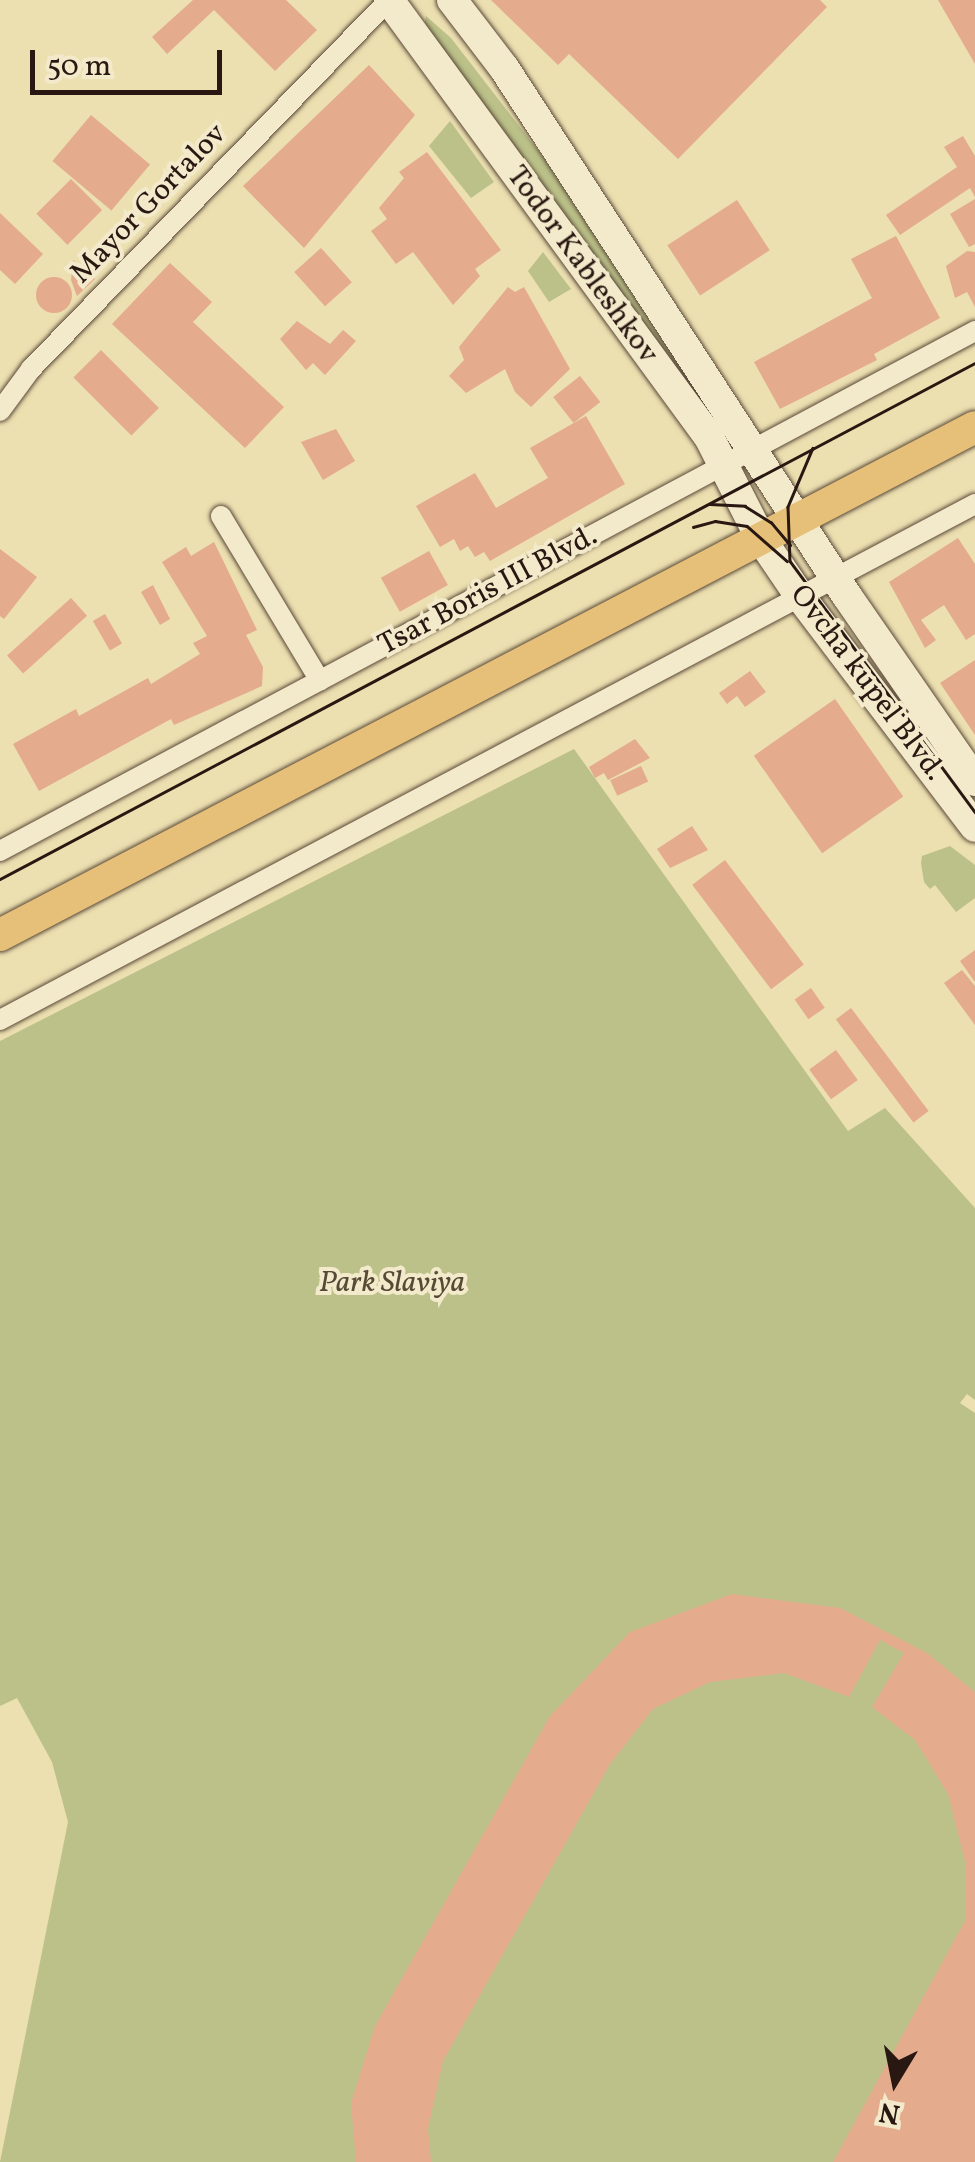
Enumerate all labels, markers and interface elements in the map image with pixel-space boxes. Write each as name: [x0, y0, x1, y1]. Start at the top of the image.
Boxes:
scale bar: [35, 30, 228, 92]
text: 50 m: [47, 46, 111, 88]
street label: Mayor Gortalov: [64, 116, 234, 292]
street label: Todor Kableshkov: [498, 159, 666, 371]
street label: Tsar Boris III Blvd.: [372, 518, 604, 664]
street label: Ovcha kupel Blvd.: [782, 578, 952, 788]
park label: Park Slaviya: [319, 1265, 465, 1301]
north arrow: [845, 2032, 945, 2132]
text: N: [876, 2091, 903, 2133]

